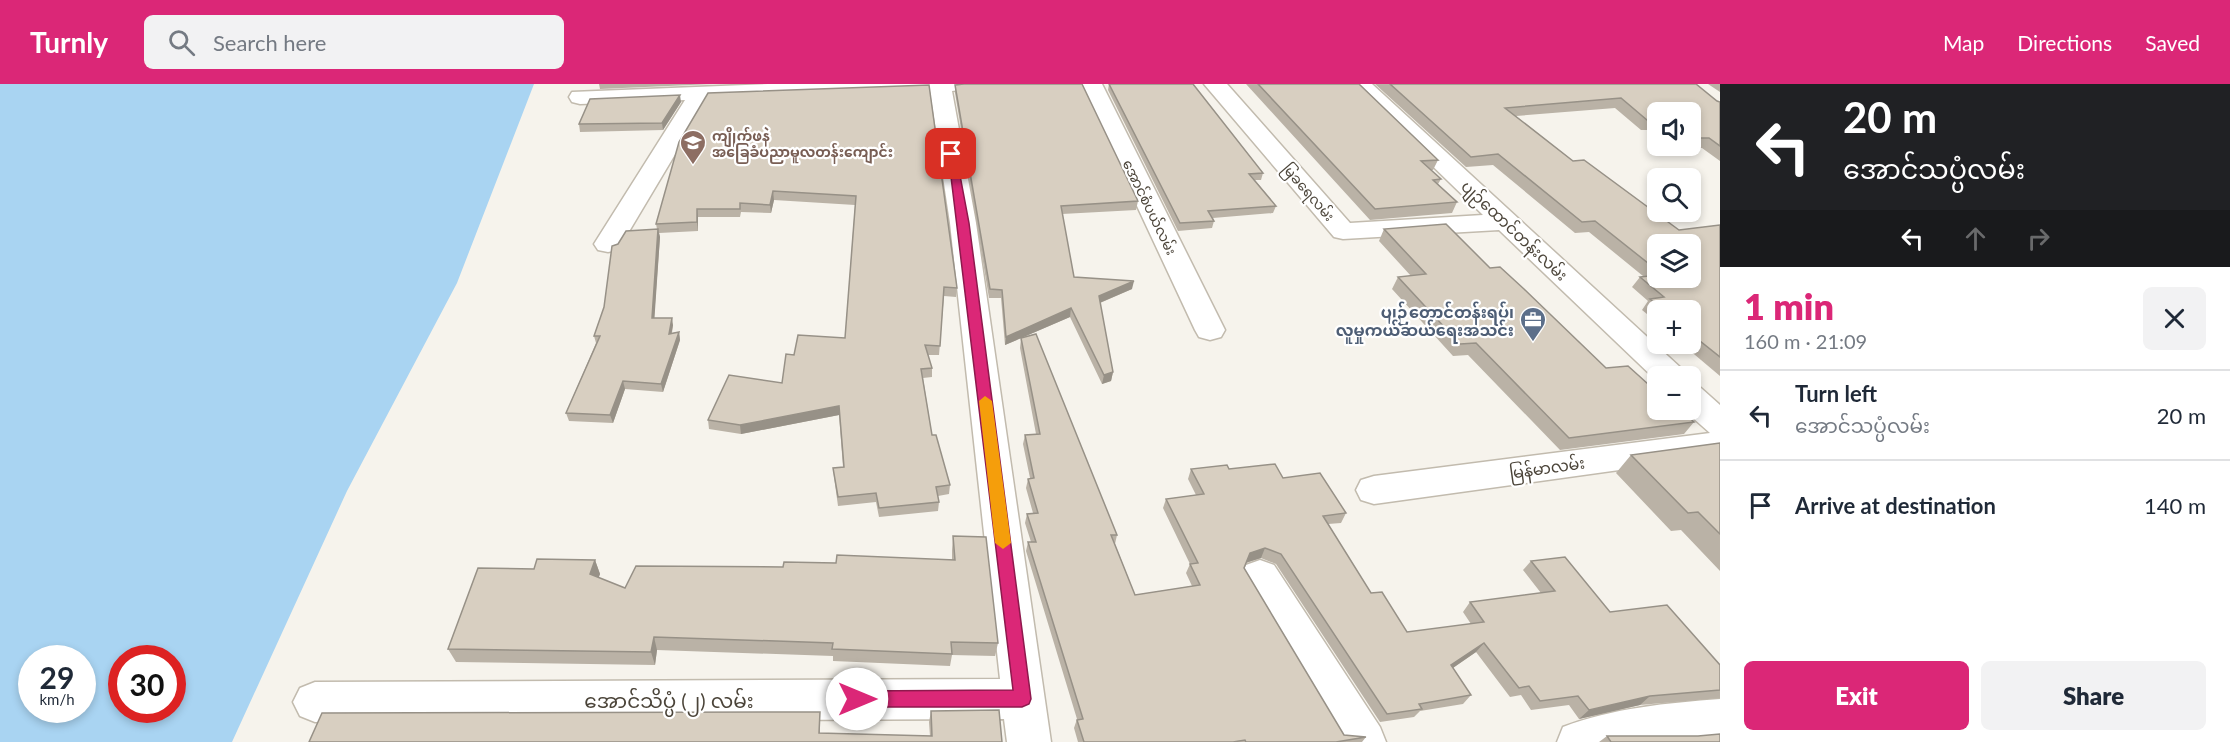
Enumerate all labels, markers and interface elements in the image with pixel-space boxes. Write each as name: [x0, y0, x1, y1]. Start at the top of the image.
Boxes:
search box: [144, 15, 564, 69]
text: Turnly: [30, 25, 108, 59]
icon: search: [165, 26, 198, 59]
text: Search here: [213, 29, 326, 56]
text: Map: [1943, 30, 1984, 55]
text: Directions: [2017, 30, 2112, 55]
text: Saved: [2145, 30, 2200, 55]
text: 20 m: [1843, 92, 1937, 142]
map controls: [1647, 102, 1701, 420]
button: sound: [1647, 102, 1701, 156]
icon: left: [1744, 108, 1822, 186]
place label: ကျိုက်ဖနဲ အခြေခံပညာမူလတန်းကျောင်း: [712, 126, 893, 164]
school or university icon: ကျိုက်ဖနဲ အခြေခံပညာမူလတန်းကျောင်း: [678, 128, 708, 166]
pin: [925, 128, 976, 179]
icon: arrive: [934, 137, 967, 170]
text: အောင်သပ္ပံလမ်း: [1843, 152, 2025, 185]
street label: အောင်စံပယ်လမ်း: [1120, 156, 1181, 257]
street label: မြခရေလမ်း: [1276, 159, 1339, 227]
button: search: [1647, 168, 1701, 222]
street label: ပျဉ်ထောင်တန်းလမ်း: [1455, 175, 1573, 288]
icon: left: [1896, 222, 1929, 255]
icon: ahead: [1959, 222, 1992, 255]
icon: right: [2022, 222, 2055, 255]
button: layers: [1647, 234, 1701, 288]
text: 1 min: [1744, 284, 1834, 328]
button: close: [2143, 287, 2206, 350]
button: +: [1647, 300, 1701, 354]
place label: ပျဉ်တောင်တန်းရပ်၊ လူမှုကယ်ဆယ်ရေးအသင်း: [1336, 301, 1514, 344]
office icon: ပျဉ်တောင်တန်းရပ်၊ လူမှုကယ်ဆယ်ရေးအသင်း: [1518, 305, 1548, 343]
text: 160 m · 21:09: [1744, 329, 1867, 353]
button: −: [1647, 366, 1701, 420]
text: Turn left: [1795, 380, 1877, 407]
icon: left: [1744, 399, 1777, 432]
text: 20 m: [2157, 402, 2206, 429]
text: အောင်သပ္ပံလမ်း: [1795, 413, 1930, 437]
street label: မြန်မာလမ်း: [1508, 451, 1587, 487]
icon: arrive: [1744, 489, 1777, 522]
text: Arrive at destination: [1795, 492, 1996, 519]
text: 140 m: [2144, 492, 2206, 519]
speed limit sign: 30: [108, 645, 186, 723]
text: 29: [40, 659, 74, 695]
button: Exit: [1744, 661, 1969, 730]
button: Share: [1981, 661, 2206, 730]
position arrow: [825, 667, 889, 731]
street label: အောင်သိပ္ပံ (၂) လမ်း: [584, 687, 754, 717]
text: km/h: [39, 690, 75, 708]

